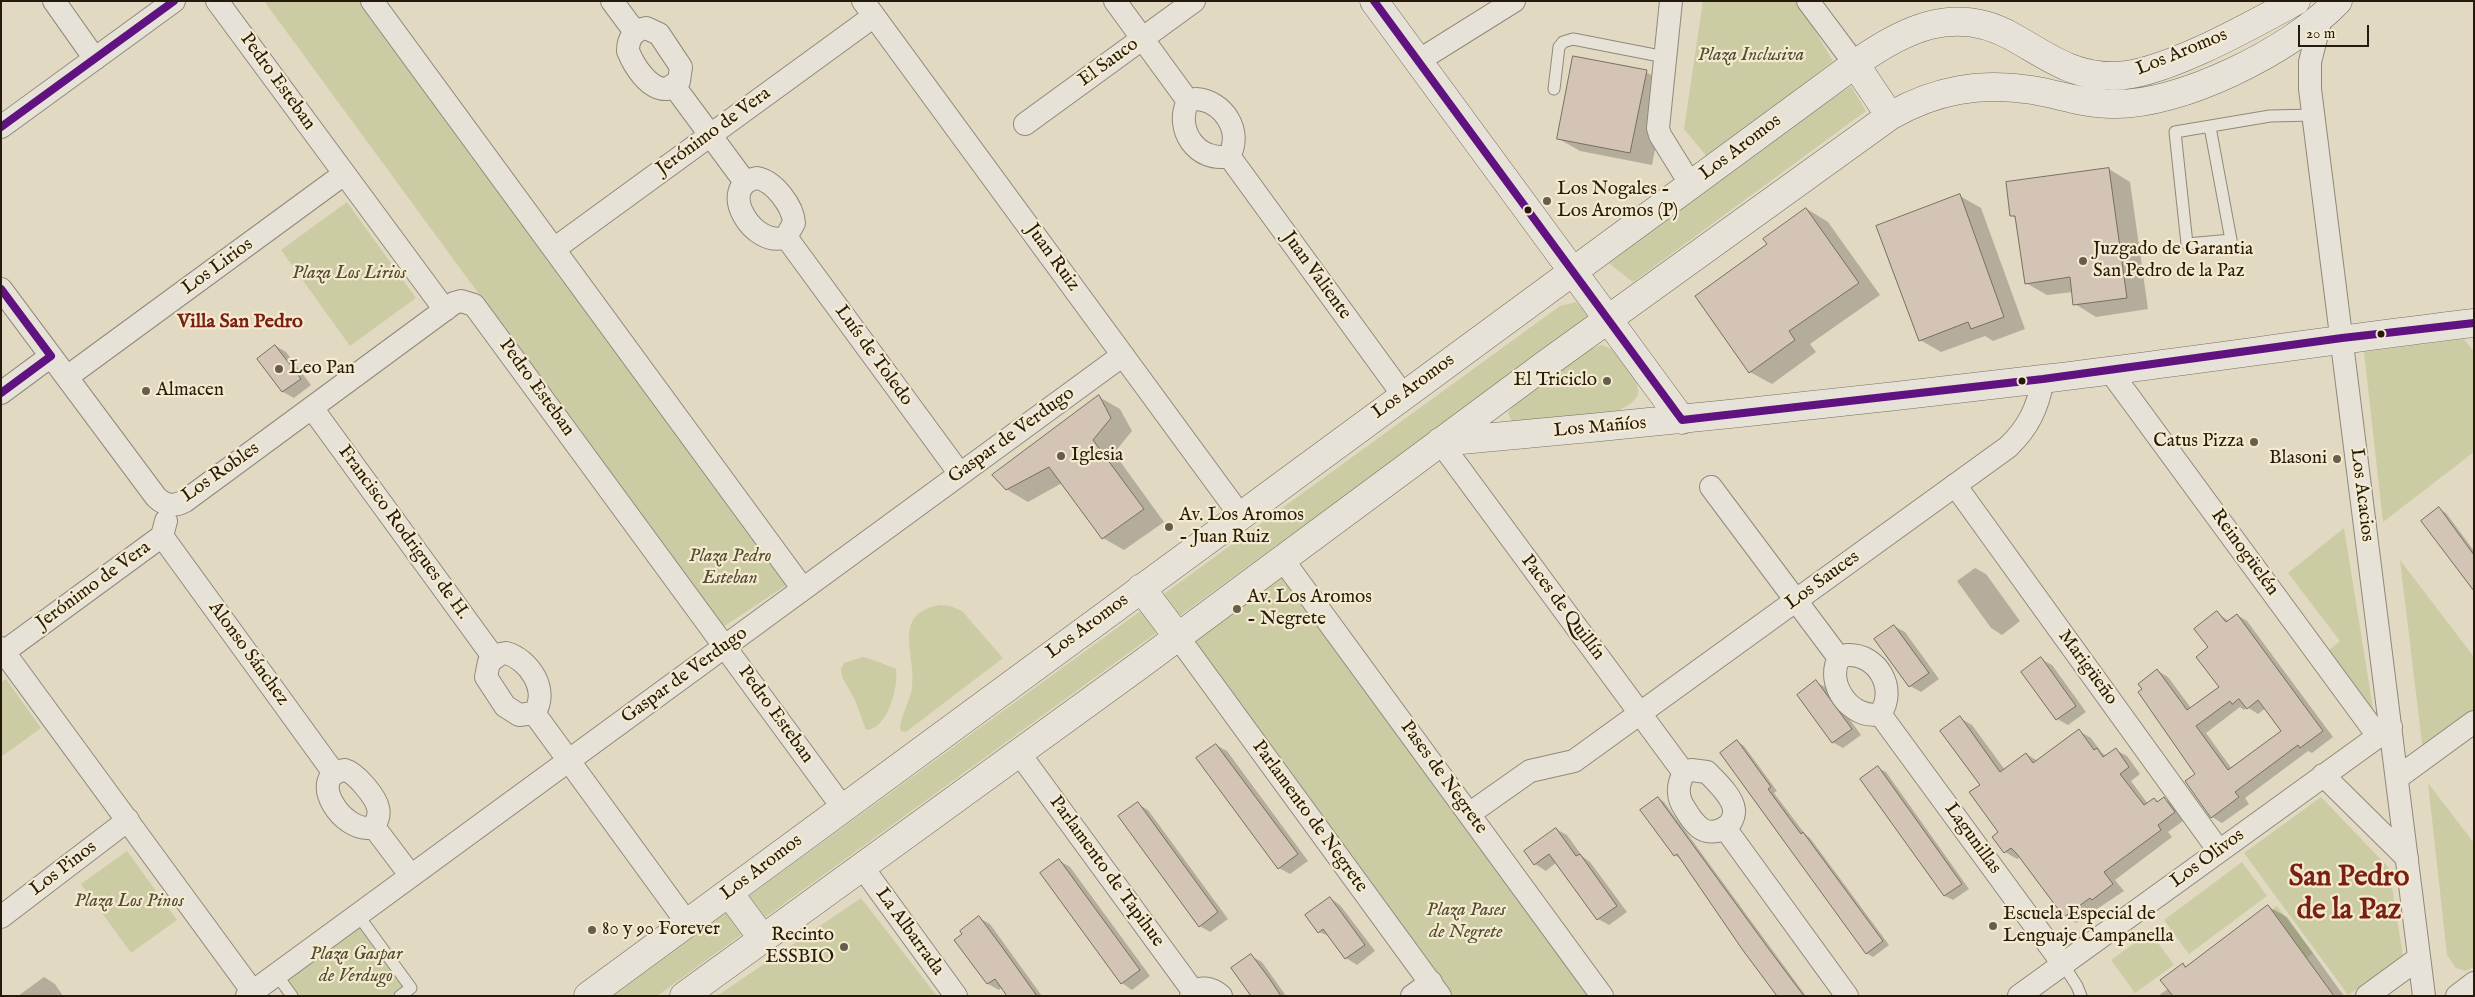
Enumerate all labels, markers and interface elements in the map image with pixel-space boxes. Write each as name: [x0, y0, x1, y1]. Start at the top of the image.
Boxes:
scale bar: [2300, 15, 2371, 47]
street label: Los Aromos: [2133, 24, 2231, 82]
text: 20 m: [2306, 24, 2335, 43]
street label: Pedro Esteban: [234, 29, 320, 135]
street label: El Sauco: [1075, 34, 1143, 92]
park label: Plaza Inclusiva: [1698, 45, 1804, 67]
street label: Jerónimo de Vera: [652, 83, 776, 181]
street label: Los Aromos: [1696, 110, 1786, 186]
place label: Los Nogales - Los Aromos (P): [1557, 179, 1678, 223]
marker: Los Nogales - Los Aromos (P): [1541, 195, 1553, 207]
unlabelled marker: [1523, 205, 1533, 215]
street label: Juan Ruiz: [1020, 220, 1084, 296]
street label: Juan Valiente: [1276, 228, 1356, 324]
street label: Los Lirios: [178, 234, 258, 300]
place label: Juzgado de Garantia San Pedro de la Paz: [2093, 239, 2253, 283]
marker: Juzgado de Garantia San Pedro de la Paz: [2077, 255, 2089, 267]
park label: Plaza Los Lirios: [292, 263, 406, 285]
street label: Luís de Toledo: [829, 301, 917, 411]
district label: Villa San Pedro: [177, 311, 303, 335]
unlabelled marker: [2376, 329, 2386, 339]
street label: Pedro Esteban: [493, 335, 579, 441]
street label: Los Aromos: [1368, 349, 1460, 425]
place label: Leo Pan: [289, 358, 355, 380]
marker: Leo Pan: [273, 363, 285, 375]
place label: El Triciclo: [1513, 370, 1597, 392]
marker: El Triciclo: [1601, 375, 1613, 387]
unlabelled marker: [2017, 376, 2027, 386]
place label: Almacen: [156, 380, 224, 402]
street label: Gaspar de Verdugo: [945, 383, 1079, 489]
marker: Almacen: [140, 385, 152, 397]
street label: Los Mañíos: [1553, 413, 1647, 443]
place label: Catus Pizza: [2153, 431, 2244, 453]
marker: Catus Pizza: [2248, 436, 2260, 448]
street label: Los Robles: [178, 438, 264, 508]
street label: Francisco Rodrigues de H.: [332, 442, 474, 624]
place label: Iglesia: [1071, 445, 1123, 467]
street label: Los Acacios: [2344, 447, 2378, 543]
place label: Blasoni: [2269, 448, 2327, 470]
marker: Iglesia: [1055, 450, 1067, 462]
marker: Blasoni: [2331, 453, 2343, 465]
place label: Av. Los Aromos - Juan Ruiz: [1179, 505, 1304, 549]
street label: Reinogüelén: [2205, 505, 2283, 601]
marker: Av. Los Aromos - Juan Ruiz: [1163, 521, 1175, 533]
street label: Jerónimo de Vera: [32, 537, 156, 635]
park label: Plaza Pedro Esteban: [689, 546, 771, 590]
street label: Los Sauces: [1781, 546, 1865, 616]
street label: Paces de Quillín: [1515, 551, 1609, 665]
place label: Av. Los Aromos - Negrete: [1247, 587, 1372, 631]
street label: Los Aromos: [1042, 589, 1134, 665]
street label: Alonso Sánchez: [203, 598, 293, 710]
marker: Av. Los Aromos - Negrete: [1231, 603, 1243, 615]
street label: Gaspar de Verdugo: [618, 623, 752, 729]
street label: Marigüeño: [2052, 626, 2122, 710]
street label: Pedro Esteban: [732, 662, 818, 768]
street label: Pases de Negrete: [1394, 717, 1492, 839]
street label: Parlamento de Negrete: [1246, 736, 1372, 898]
street label: Parlamento de Tapihue: [1044, 792, 1168, 952]
street label: Lagunillas: [1939, 799, 2005, 879]
street label: Los Olivos: [2167, 825, 2249, 893]
street label: Los Aromos: [717, 830, 807, 906]
street label: Los Pinos: [26, 836, 102, 902]
district label: San Pedro de la Paz: [2289, 862, 2409, 930]
street label: La Albarrada: [870, 884, 948, 980]
park label: Plaza Los Pinos: [74, 891, 184, 913]
park label: Plaza Pases de Negrete: [1426, 900, 1506, 944]
place label: Escuela Especial de Lenguaje Campanella: [2003, 904, 2174, 948]
place label: 80 y 90 Forever: [602, 919, 720, 941]
marker: Escuela Especial de Lenguaje Campanella: [1987, 920, 1999, 932]
marker: 80 y 90 Forever: [586, 924, 598, 936]
place label: Recinto ESSBIO: [765, 925, 834, 969]
marker: Recinto ESSBIO: [838, 941, 850, 953]
park label: Plaza Gaspar de Verdugo: [310, 944, 402, 988]

